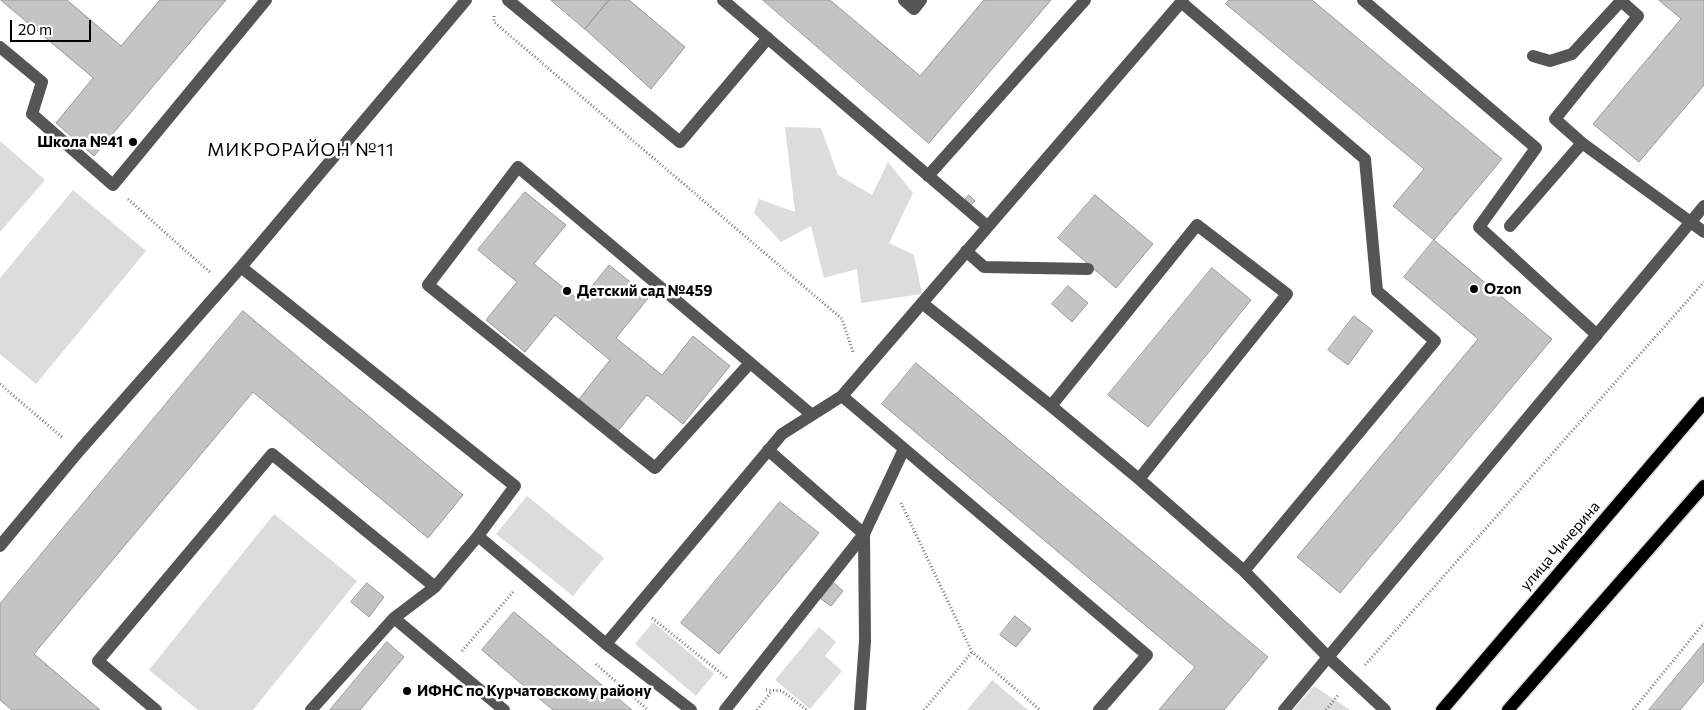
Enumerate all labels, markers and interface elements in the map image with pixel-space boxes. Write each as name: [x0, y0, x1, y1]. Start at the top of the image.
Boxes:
scale bar: [12, 10, 94, 42]
text: 20 m: [18, 20, 52, 38]
place label: Школа №41: [37, 133, 123, 151]
marker: Школа №41: [127, 136, 139, 148]
district label: МИКРОРАЙОН №11: [206, 139, 396, 161]
place label: Ozon: [1484, 280, 1522, 298]
place label: Детский сад №459: [577, 282, 712, 300]
marker: Ozon: [1468, 283, 1480, 295]
marker: Детский сад №459: [561, 285, 573, 297]
street label: улица Чичерина: [1516, 498, 1604, 594]
place label: ИФНС по Курчатовскому району: [417, 682, 651, 700]
marker: ИФНС по Курчатовскому району: [401, 685, 413, 697]

